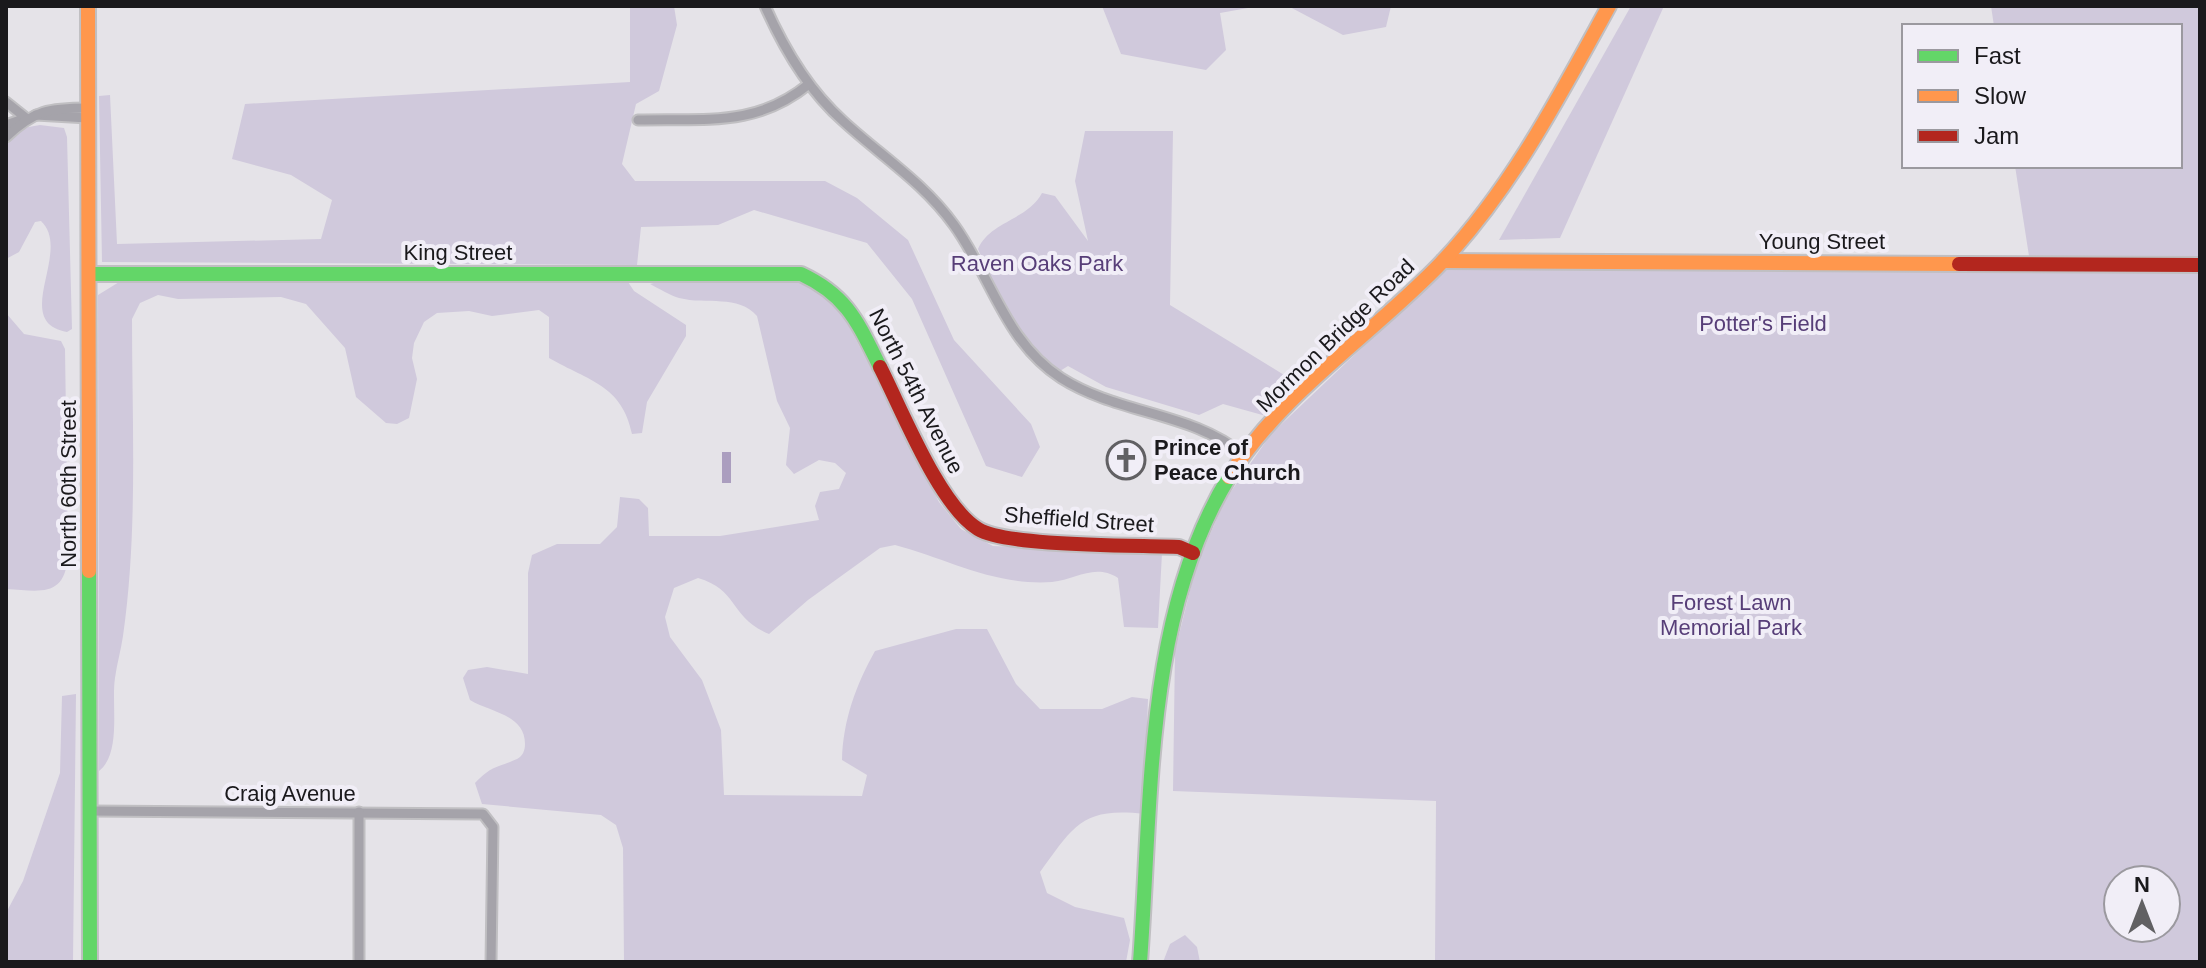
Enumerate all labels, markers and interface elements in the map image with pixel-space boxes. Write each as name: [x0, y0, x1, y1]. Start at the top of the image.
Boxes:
legend: [1902, 24, 2182, 168]
text: Fast: [1974, 42, 2021, 69]
text: Slow: [1974, 82, 2027, 109]
text: Jam: [1974, 122, 2019, 149]
street label: Young Street: [1759, 229, 1885, 254]
street label: King Street: [404, 240, 512, 265]
park label: Raven Oaks Park: [951, 251, 1124, 276]
street label: Mormon Bridge Road: [1251, 254, 1419, 417]
street label: North 54th Avenue: [864, 305, 969, 478]
park label: Potter's Field: [1699, 311, 1827, 336]
street label: North 60th Street: [56, 400, 81, 568]
place label: Prince of Peace Church: [1154, 435, 1301, 485]
church icon: Prince of Peace Church: [1105, 439, 1147, 481]
street label: Sheffield Street: [1003, 502, 1155, 537]
park label: Forest Lawn Memorial Park: [1660, 590, 1803, 640]
street label: Craig Avenue: [224, 781, 356, 806]
north arrow: [2102, 864, 2182, 944]
text: N: [2134, 872, 2150, 897]

